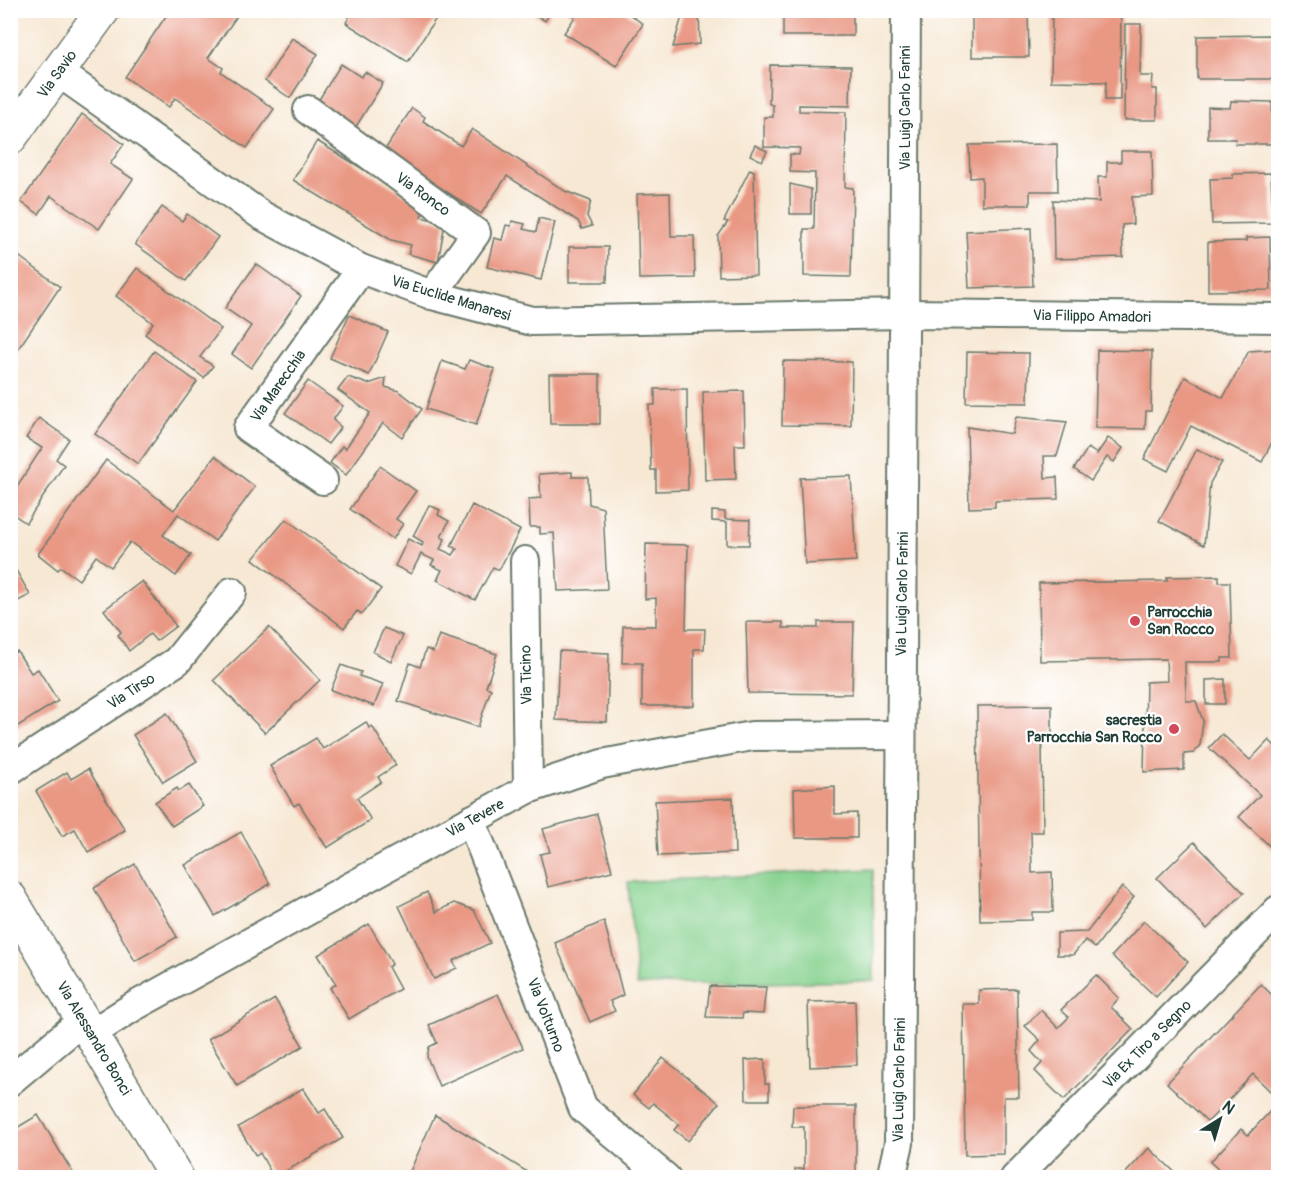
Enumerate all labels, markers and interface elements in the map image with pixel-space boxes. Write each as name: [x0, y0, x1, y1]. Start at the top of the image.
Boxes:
street label: Via Luigi Carlo Farini: [896, 45, 915, 170]
street label: Via Savio: [34, 46, 81, 102]
street label: Via Ronco: [392, 168, 454, 220]
street label: Via Euclide Manaresi: [389, 271, 513, 326]
street label: Via Filippo Amadori: [1033, 306, 1152, 327]
street label: Via Marecchia: [246, 346, 310, 426]
street label: Via Luigi Carlo Farini: [892, 531, 913, 656]
place label: Parrocchia San Rocco: [1147, 603, 1214, 639]
marker: Parrocchia San Rocco: [1128, 614, 1142, 628]
street label: Via Ticino: [516, 645, 537, 705]
street label: Via Tirso: [104, 669, 159, 714]
place label: sacrestia Parrocchia San Rocco: [1027, 711, 1162, 747]
marker: sacrestia Parrocchia San Rocco: [1167, 722, 1181, 736]
street label: Via Tevere: [443, 794, 508, 842]
street label: Via Volturno: [523, 975, 568, 1055]
street label: Via Alessandro Bonci: [52, 978, 135, 1099]
street label: Via Ex Tiro a Segno: [1099, 996, 1196, 1093]
street label: Via Luigi Carlo Farini: [889, 1017, 910, 1142]
north arrow: [1190, 1089, 1250, 1149]
text: N: [1218, 1097, 1239, 1119]

